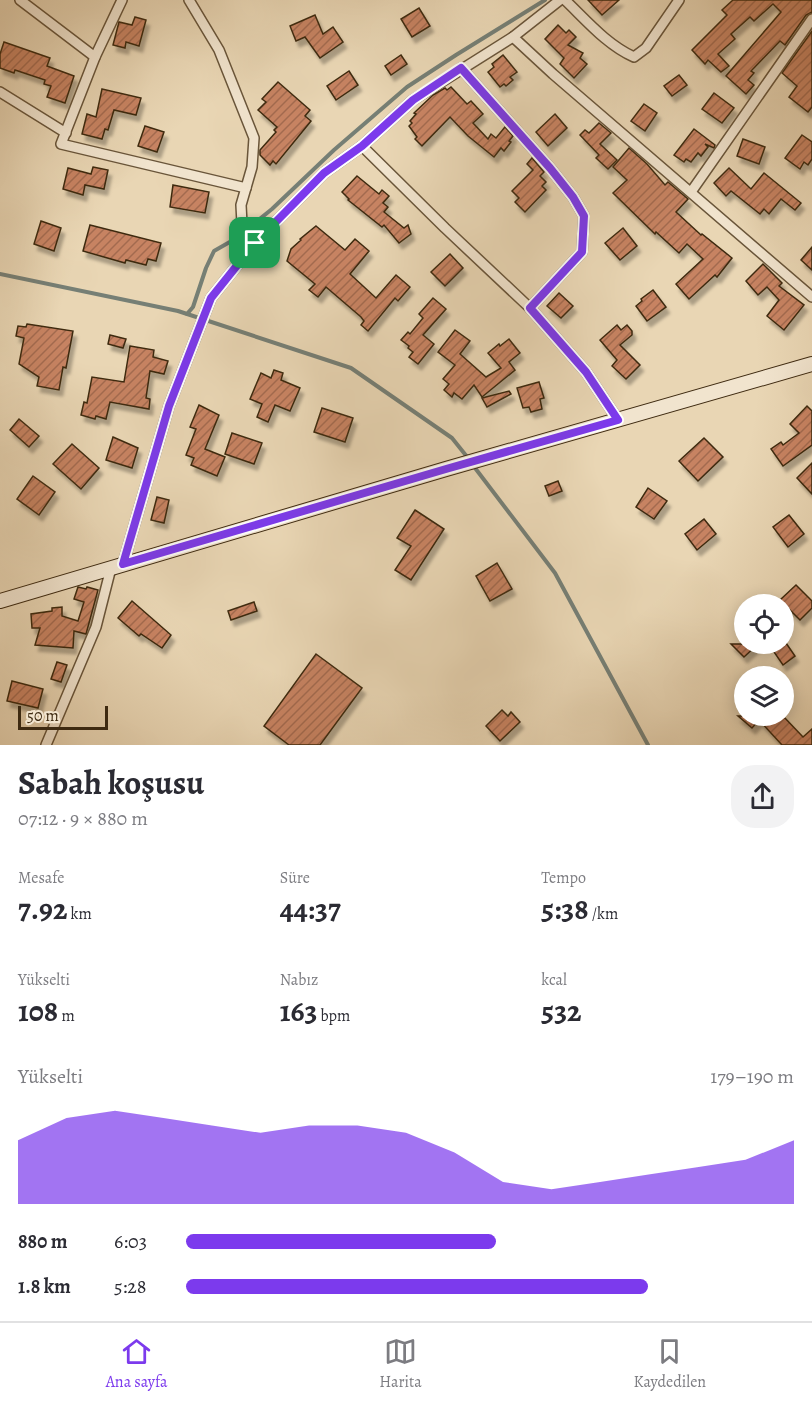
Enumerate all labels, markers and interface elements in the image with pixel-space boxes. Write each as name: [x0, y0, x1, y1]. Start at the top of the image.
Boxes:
pin: [229, 217, 280, 268]
icon: arrive: [238, 226, 271, 259]
map controls: [734, 594, 794, 726]
button: locate: [734, 594, 794, 654]
button: layers: [734, 666, 794, 726]
scale bar: [18, 703, 108, 730]
text: 50 m: [27, 705, 59, 727]
text: Sabah koşusu: [18, 760, 204, 805]
button: share: [731, 765, 794, 828]
text: 07:12 · 9 × 880 m: [18, 805, 148, 832]
text: Mesafe: [18, 867, 64, 889]
text: Süre: [280, 867, 310, 889]
text: Tempo: [541, 867, 586, 889]
text: 7.92: [18, 889, 67, 929]
text: 44:37: [280, 889, 341, 929]
text: 5:38: [541, 889, 589, 929]
text: km: [67, 903, 92, 925]
text: /km: [589, 903, 618, 925]
text: Yükselti: [18, 969, 70, 991]
text: Nabız: [280, 969, 318, 991]
text: kcal: [541, 969, 567, 991]
text: 108: [18, 991, 58, 1031]
text: 163: [280, 991, 317, 1031]
text: 532: [541, 991, 582, 1031]
text: m: [58, 1005, 75, 1027]
text: bpm: [317, 1005, 350, 1027]
text: Yükselti: [18, 1063, 83, 1090]
text: 179–190 m: [710, 1063, 794, 1090]
text: 880 m: [18, 1228, 68, 1255]
text: 6:03: [114, 1228, 147, 1255]
text: 1.8 km: [18, 1273, 71, 1300]
text: 5:28: [114, 1273, 147, 1300]
tab: Ana sayfa: [106, 1335, 168, 1393]
tab: Harita: [379, 1335, 422, 1393]
tab: Kaydedilen: [634, 1335, 706, 1393]

